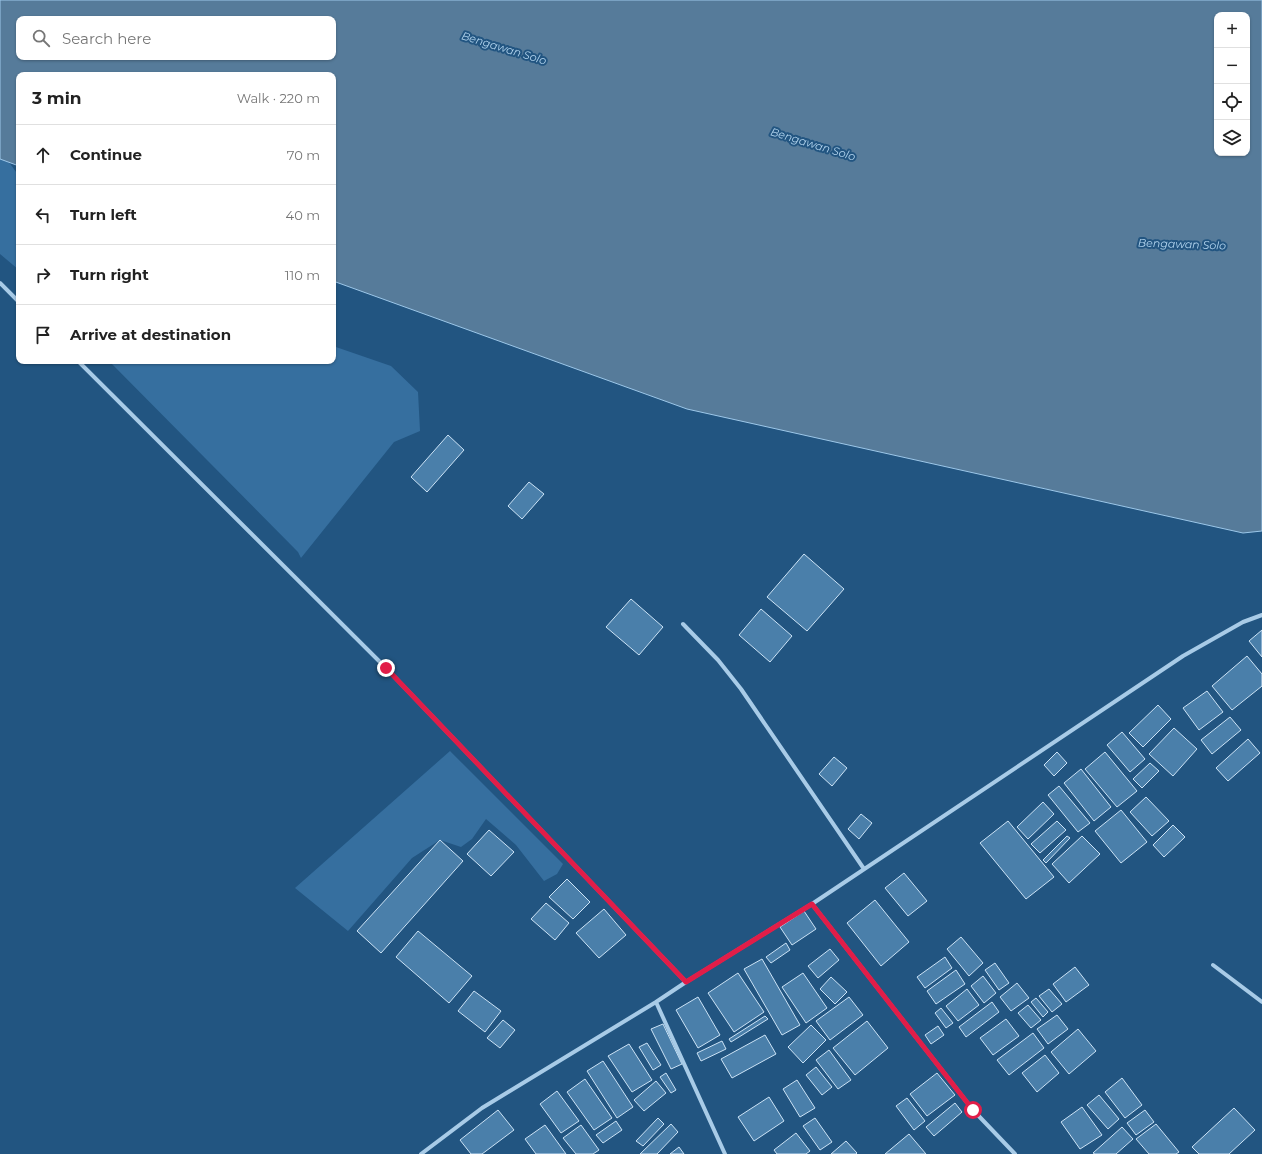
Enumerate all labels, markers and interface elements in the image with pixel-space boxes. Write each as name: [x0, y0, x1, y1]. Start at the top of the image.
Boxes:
map controls: [1214, 12, 1250, 156]
button: +: [1214, 12, 1250, 48]
search box: [16, 16, 336, 60]
icon: search: [30, 27, 52, 49]
water label: Bengawan Solo: [460, 28, 548, 68]
text: Search here: [62, 29, 151, 48]
button: −: [1214, 48, 1250, 84]
button: locate: [1214, 84, 1250, 120]
text: 3 min: [32, 88, 82, 108]
text: Walk · 220 m: [237, 90, 320, 106]
button: layers: [1214, 120, 1250, 156]
water label: Bengawan Solo: [769, 124, 857, 164]
icon: ahead: [32, 144, 54, 166]
text: Continue: [70, 145, 142, 164]
text: 70 m: [287, 147, 320, 163]
icon: left: [32, 204, 54, 226]
text: Turn left: [70, 205, 137, 224]
text: 40 m: [286, 207, 320, 223]
water label: Bengawan Solo: [1138, 235, 1226, 253]
icon: right: [32, 264, 54, 286]
text: Turn right: [70, 265, 149, 284]
text: 110 m: [285, 267, 320, 283]
icon: arrive: [32, 324, 54, 346]
text: Arrive at destination: [70, 325, 231, 344]
route end: [377, 659, 395, 677]
route start: [964, 1101, 982, 1119]

